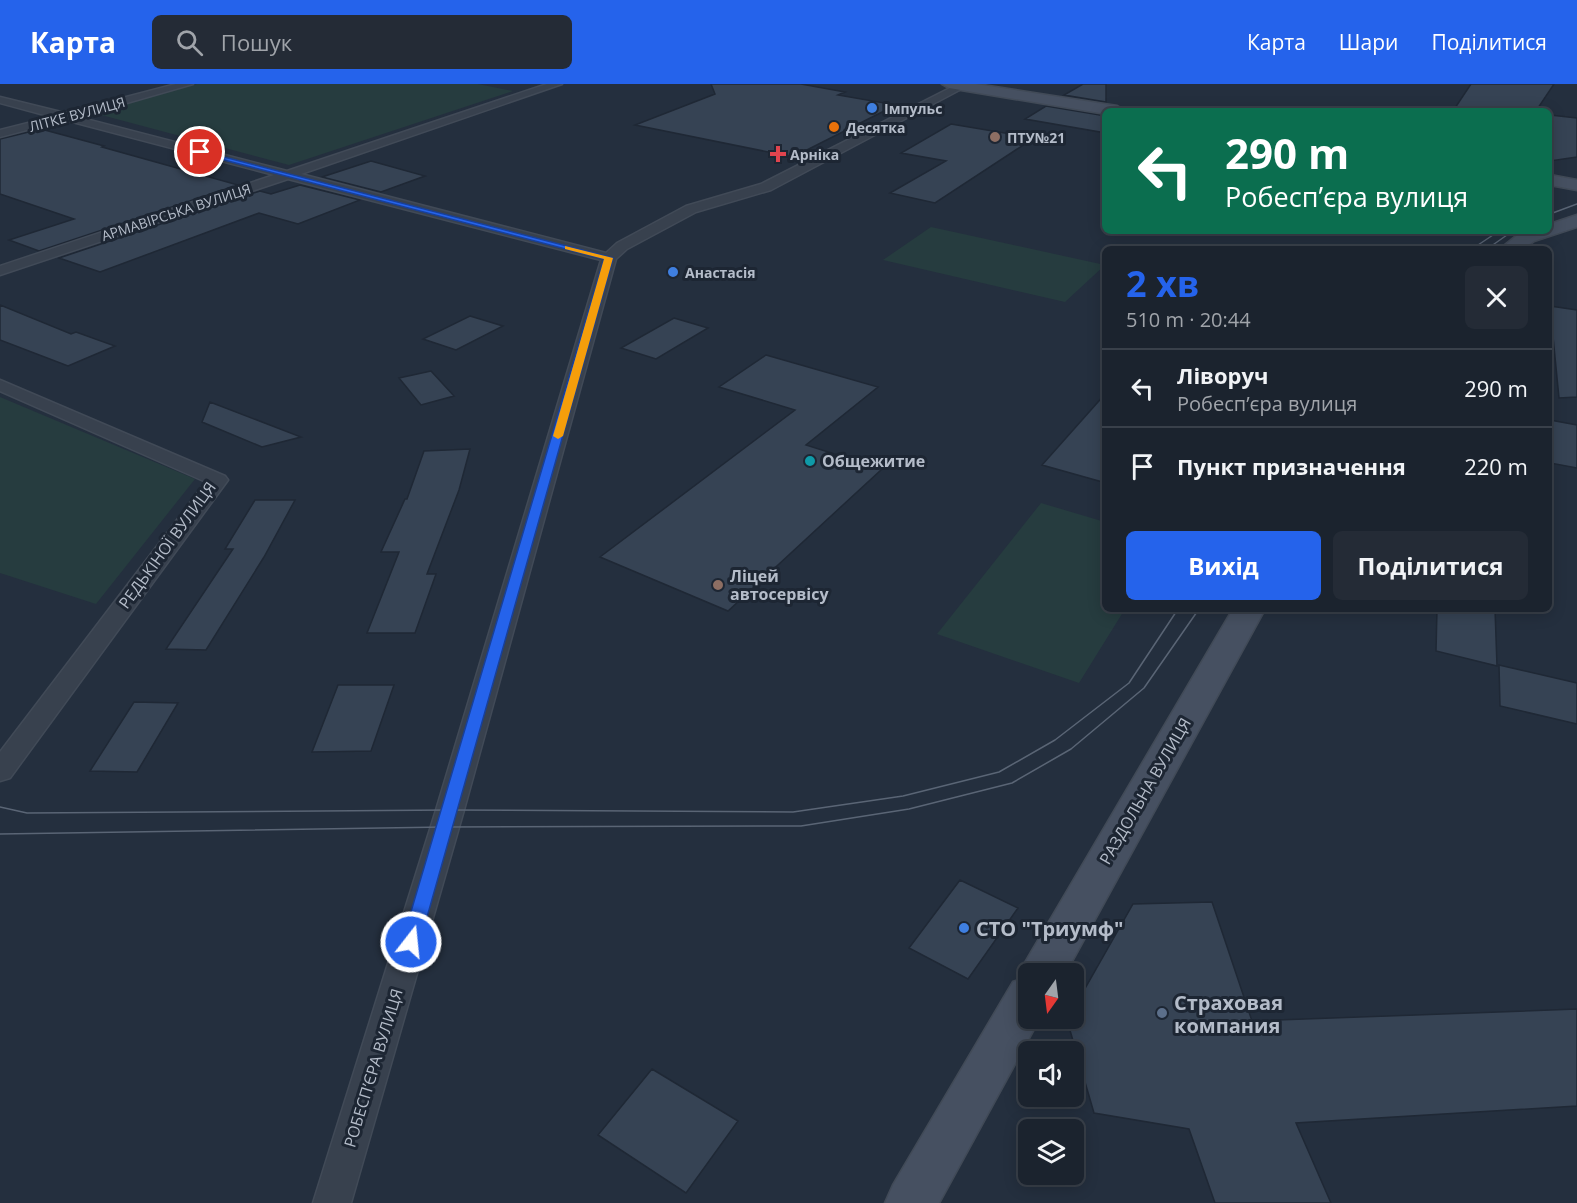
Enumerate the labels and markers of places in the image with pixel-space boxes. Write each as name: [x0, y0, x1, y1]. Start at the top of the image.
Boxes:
place label: Імпульс: [884, 99, 942, 118]
marker: Імпульс: [865, 101, 879, 115]
place label: Десятка: [846, 118, 905, 137]
marker: Десятка: [827, 120, 841, 134]
pin: [174, 126, 225, 177]
place label: ПТУ№21: [1007, 128, 1065, 147]
marker: ПТУ№21: [988, 130, 1002, 144]
place label: Арніка: [790, 145, 839, 164]
marker: Арніка: [771, 147, 785, 161]
place label: Анастасія: [685, 263, 756, 282]
marker: Анастасія: [666, 265, 680, 279]
place label: Общежитие: [822, 450, 925, 472]
marker: Общежитие: [803, 454, 817, 468]
place label: Ліцей автосервісу: [730, 565, 829, 605]
marker: Ліцей автосервісу: [711, 578, 725, 592]
place label: СТО "Триумф": [976, 915, 1124, 942]
marker: СТО "Триумф": [957, 921, 971, 935]
place label: Страховая компания: [1174, 989, 1283, 1039]
marker: Страховая компания: [1155, 1006, 1169, 1020]

